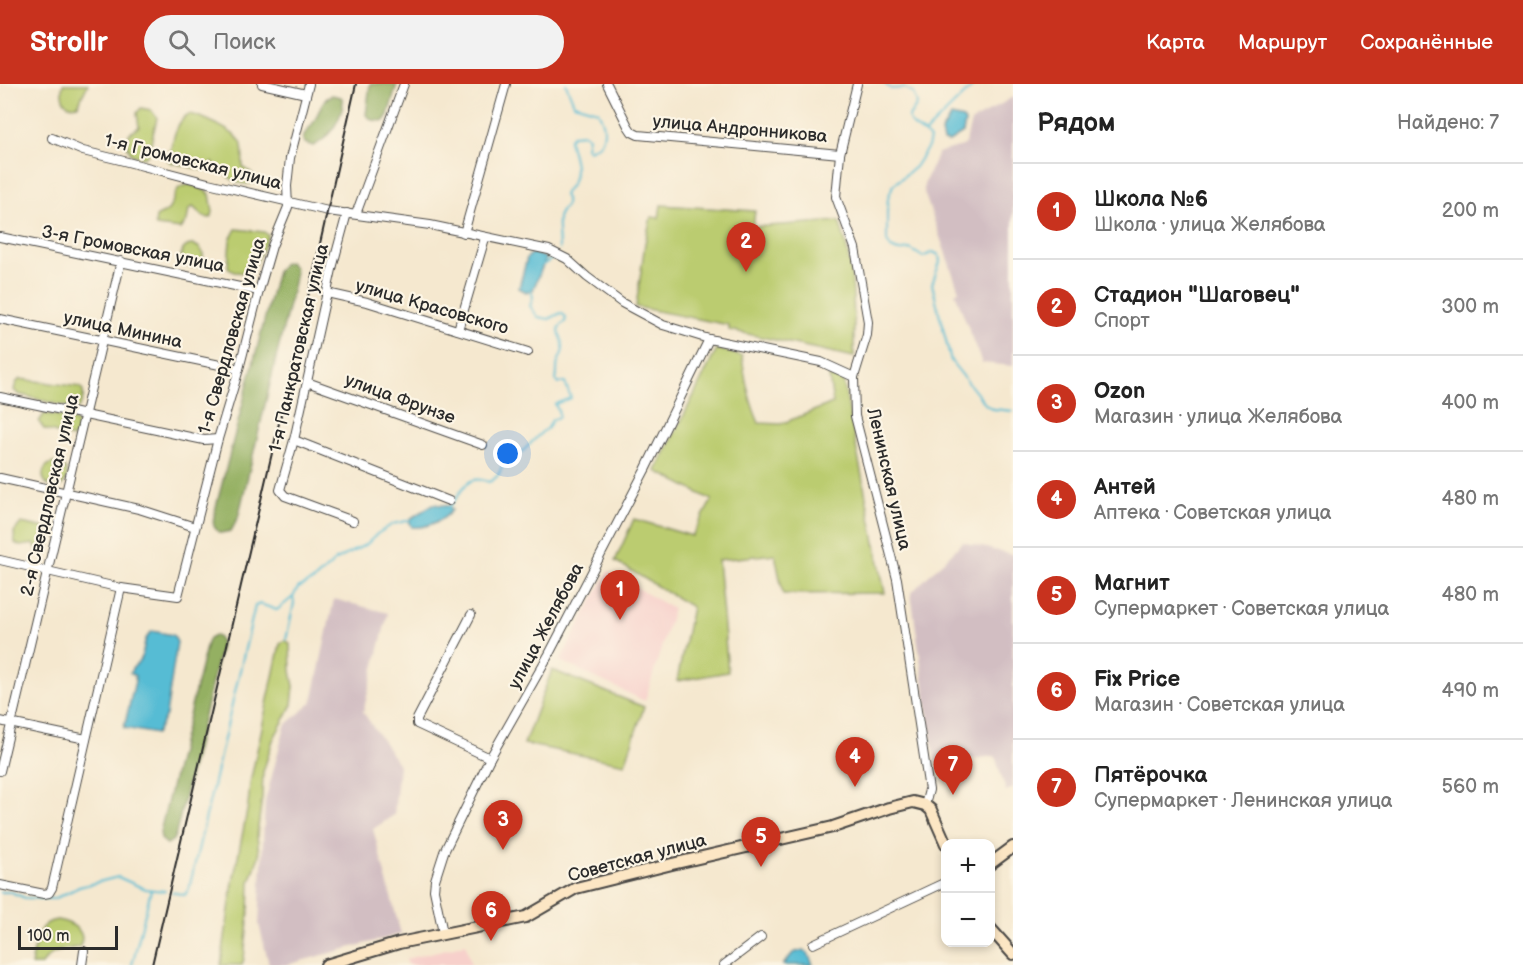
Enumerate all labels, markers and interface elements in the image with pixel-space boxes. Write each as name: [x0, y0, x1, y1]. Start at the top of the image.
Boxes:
search box: [144, 15, 564, 69]
text: Strollr: [30, 26, 108, 59]
icon: search: [165, 26, 198, 59]
text: Поиск: [213, 29, 276, 56]
text: Карта: [1146, 30, 1205, 55]
text: Маршрут: [1238, 30, 1327, 55]
text: Сохранённые: [1360, 30, 1493, 55]
text: Рядом: [1037, 108, 1115, 139]
street label: улица Андронникова: [652, 111, 829, 147]
text: Найдено: 7: [1397, 111, 1499, 135]
street label: 1-я Громовская улица: [102, 130, 284, 194]
text: Школа №6: [1094, 186, 1208, 213]
text: 1: [1052, 199, 1061, 223]
text: 200 m: [1442, 199, 1499, 223]
text: Школа · улица Желябова: [1094, 213, 1326, 237]
street label: 3-я Громовская улица: [40, 221, 227, 277]
pin: 2: [726, 222, 766, 272]
street label: 1-я Свердловская улица: [194, 235, 270, 436]
street label: 1-я Панкратовская улица: [265, 241, 333, 454]
street label: улица Красовского: [353, 275, 511, 339]
text: Стадион "Шаговец": [1094, 282, 1300, 309]
text: 2: [1051, 295, 1062, 319]
text: 300 m: [1441, 295, 1499, 319]
street label: улица Минина: [62, 307, 185, 353]
text: Спорт: [1094, 309, 1150, 333]
street label: улица Фрунзе: [342, 369, 458, 429]
text: Ozon: [1094, 378, 1145, 405]
text: 3: [1051, 391, 1062, 415]
text: 400 m: [1441, 391, 1499, 415]
street label: 2-я Свердловская улица: [17, 392, 84, 598]
street label: Ленинская улица: [862, 405, 916, 552]
text: Магазин · улица Желябова: [1094, 405, 1342, 429]
your location: [493, 439, 522, 468]
text: Антей: [1094, 474, 1156, 501]
text: 4: [1051, 487, 1062, 511]
text: 480 m: [1441, 487, 1499, 511]
text: Аптека · Советская улица: [1094, 501, 1332, 525]
street label: улица Желябова: [504, 559, 588, 693]
pin: 1: [600, 570, 640, 620]
text: Магнит: [1094, 570, 1170, 597]
text: 5: [1051, 583, 1062, 607]
text: 480 m: [1441, 583, 1499, 607]
text: Супермаркет · Советская улица: [1094, 597, 1389, 621]
text: Fix Price: [1094, 666, 1180, 693]
text: 6: [1050, 679, 1063, 703]
text: 490 m: [1442, 679, 1499, 703]
text: Магазин · Советская улица: [1094, 693, 1345, 717]
pin: 4: [836, 738, 874, 787]
pin: 7: [934, 746, 972, 795]
text: Пятёрочка: [1094, 762, 1207, 789]
text: 7: [1051, 775, 1062, 799]
text: 560 m: [1442, 775, 1499, 799]
text: Супермаркет · Ленинская улица: [1094, 789, 1393, 813]
pin: 3: [484, 800, 522, 850]
pin: 5: [742, 818, 780, 867]
street label: Советская улица: [565, 829, 709, 887]
map controls: [941, 839, 995, 947]
button: +: [941, 839, 995, 893]
pin: 6: [472, 892, 510, 941]
button: −: [941, 893, 995, 947]
scale bar: [18, 923, 118, 950]
text: 100 m: [27, 927, 70, 946]

